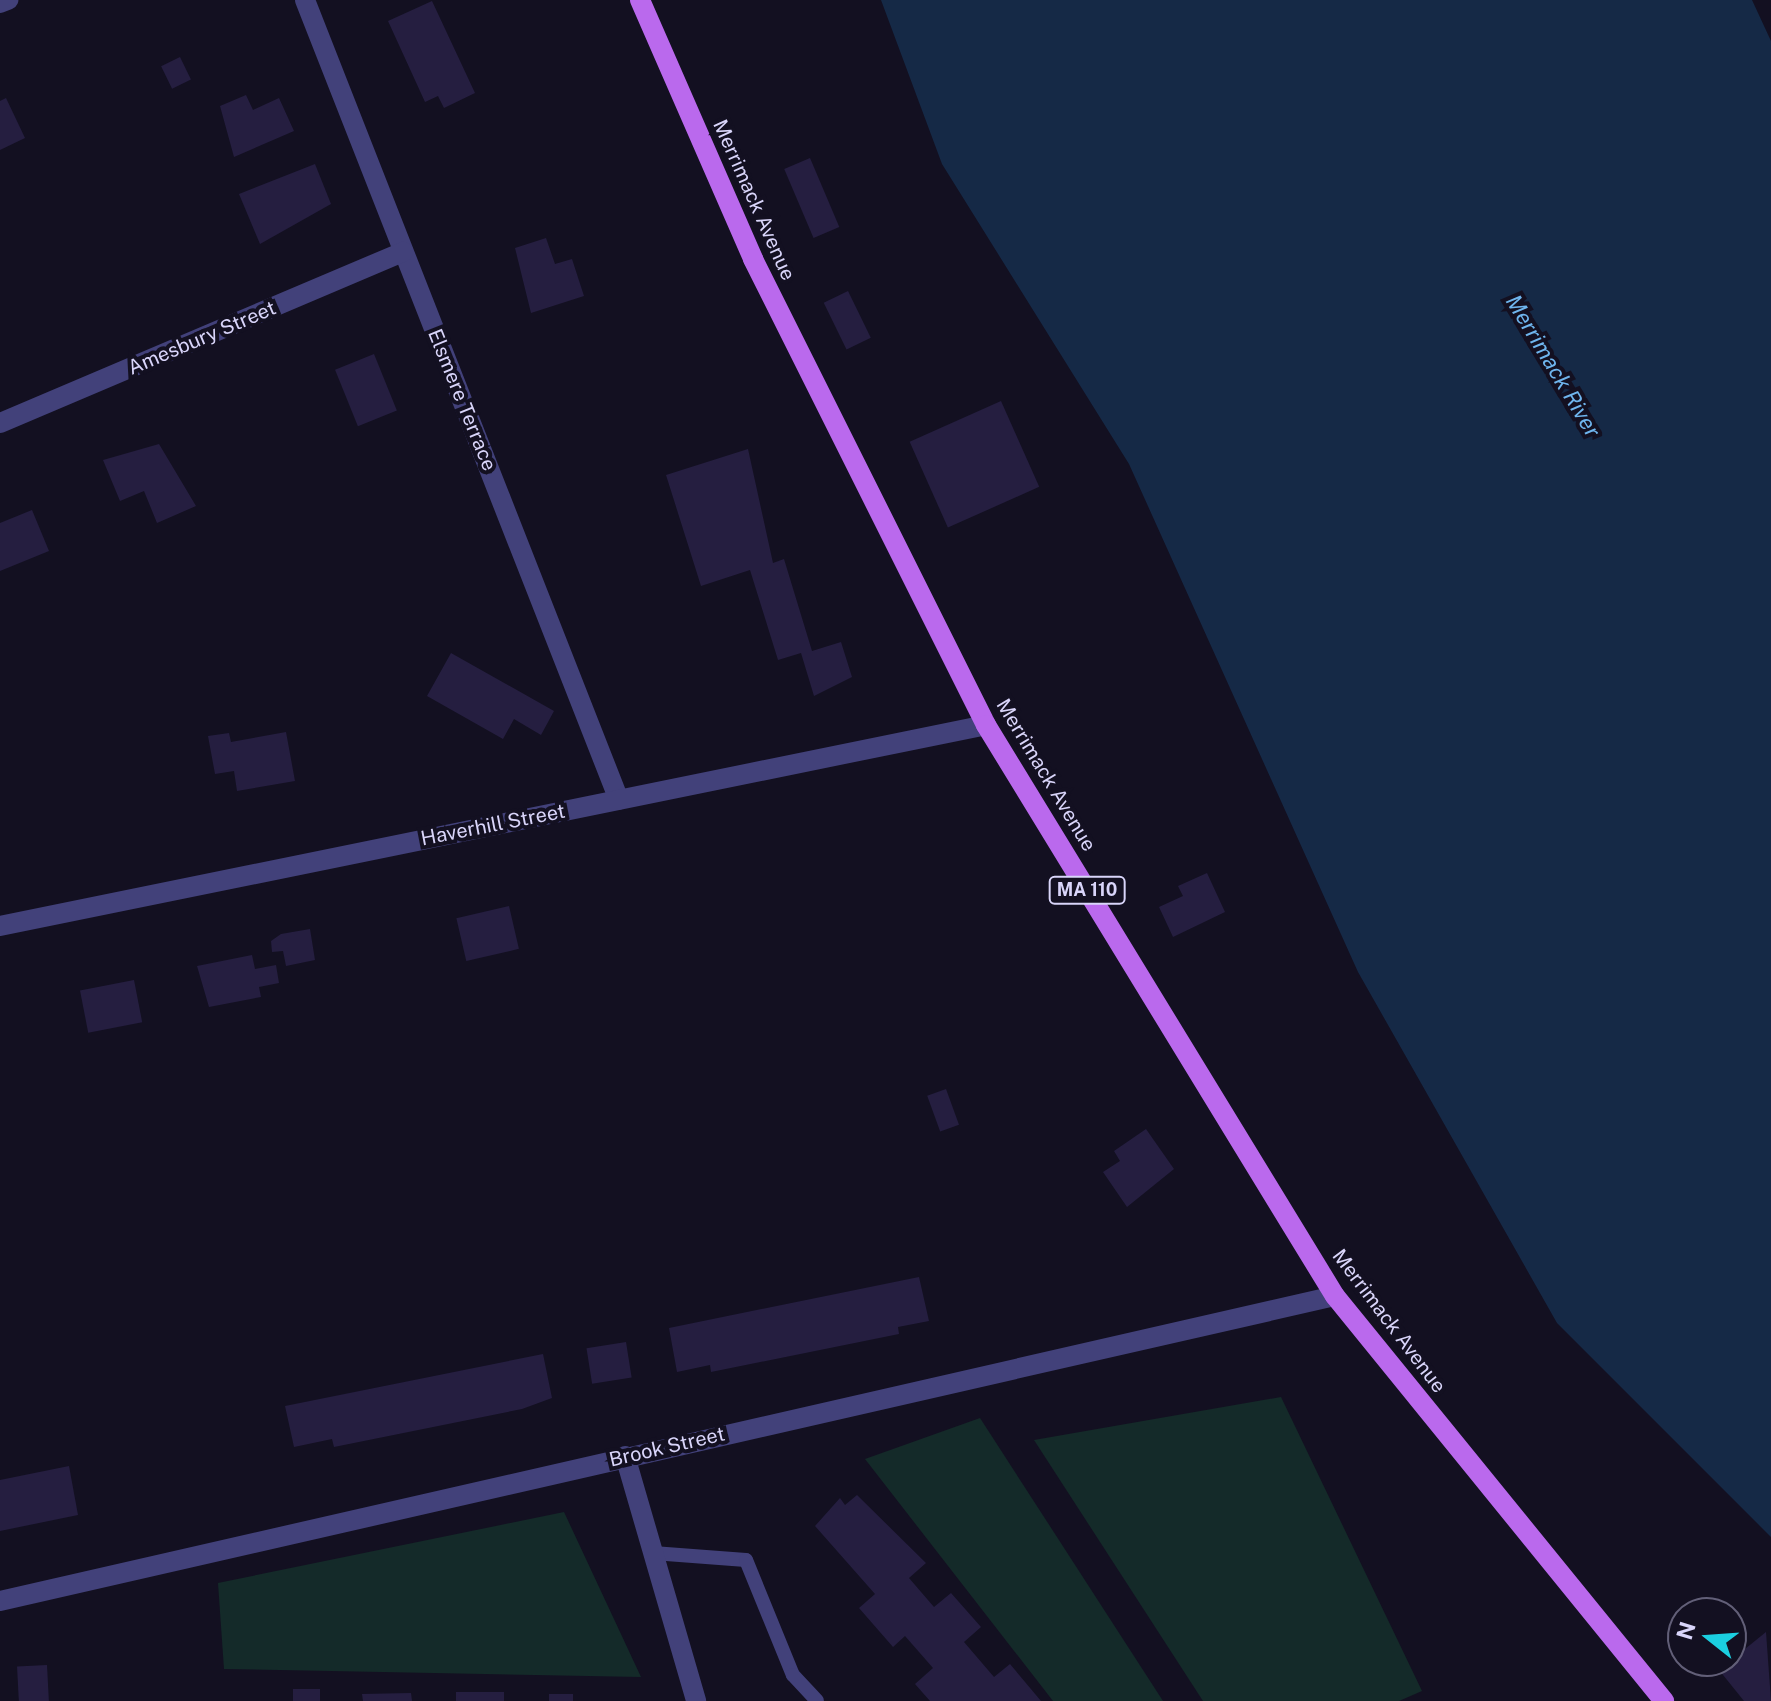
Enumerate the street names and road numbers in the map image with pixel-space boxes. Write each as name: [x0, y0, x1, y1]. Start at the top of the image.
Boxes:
street label: Merrimack Avenue: [708, 116, 800, 284]
street label: Amesbury Street: [124, 296, 280, 380]
street label: Elsmere Terrace: [423, 326, 501, 474]
street label: Merrimack Avenue: [991, 694, 1101, 856]
street label: Haverhill Street: [419, 799, 567, 851]
road number: MA 110: [1047, 876, 1127, 904]
street label: Merrimack Avenue: [1327, 1245, 1451, 1397]
street label: Brook Street: [607, 1422, 727, 1472]

